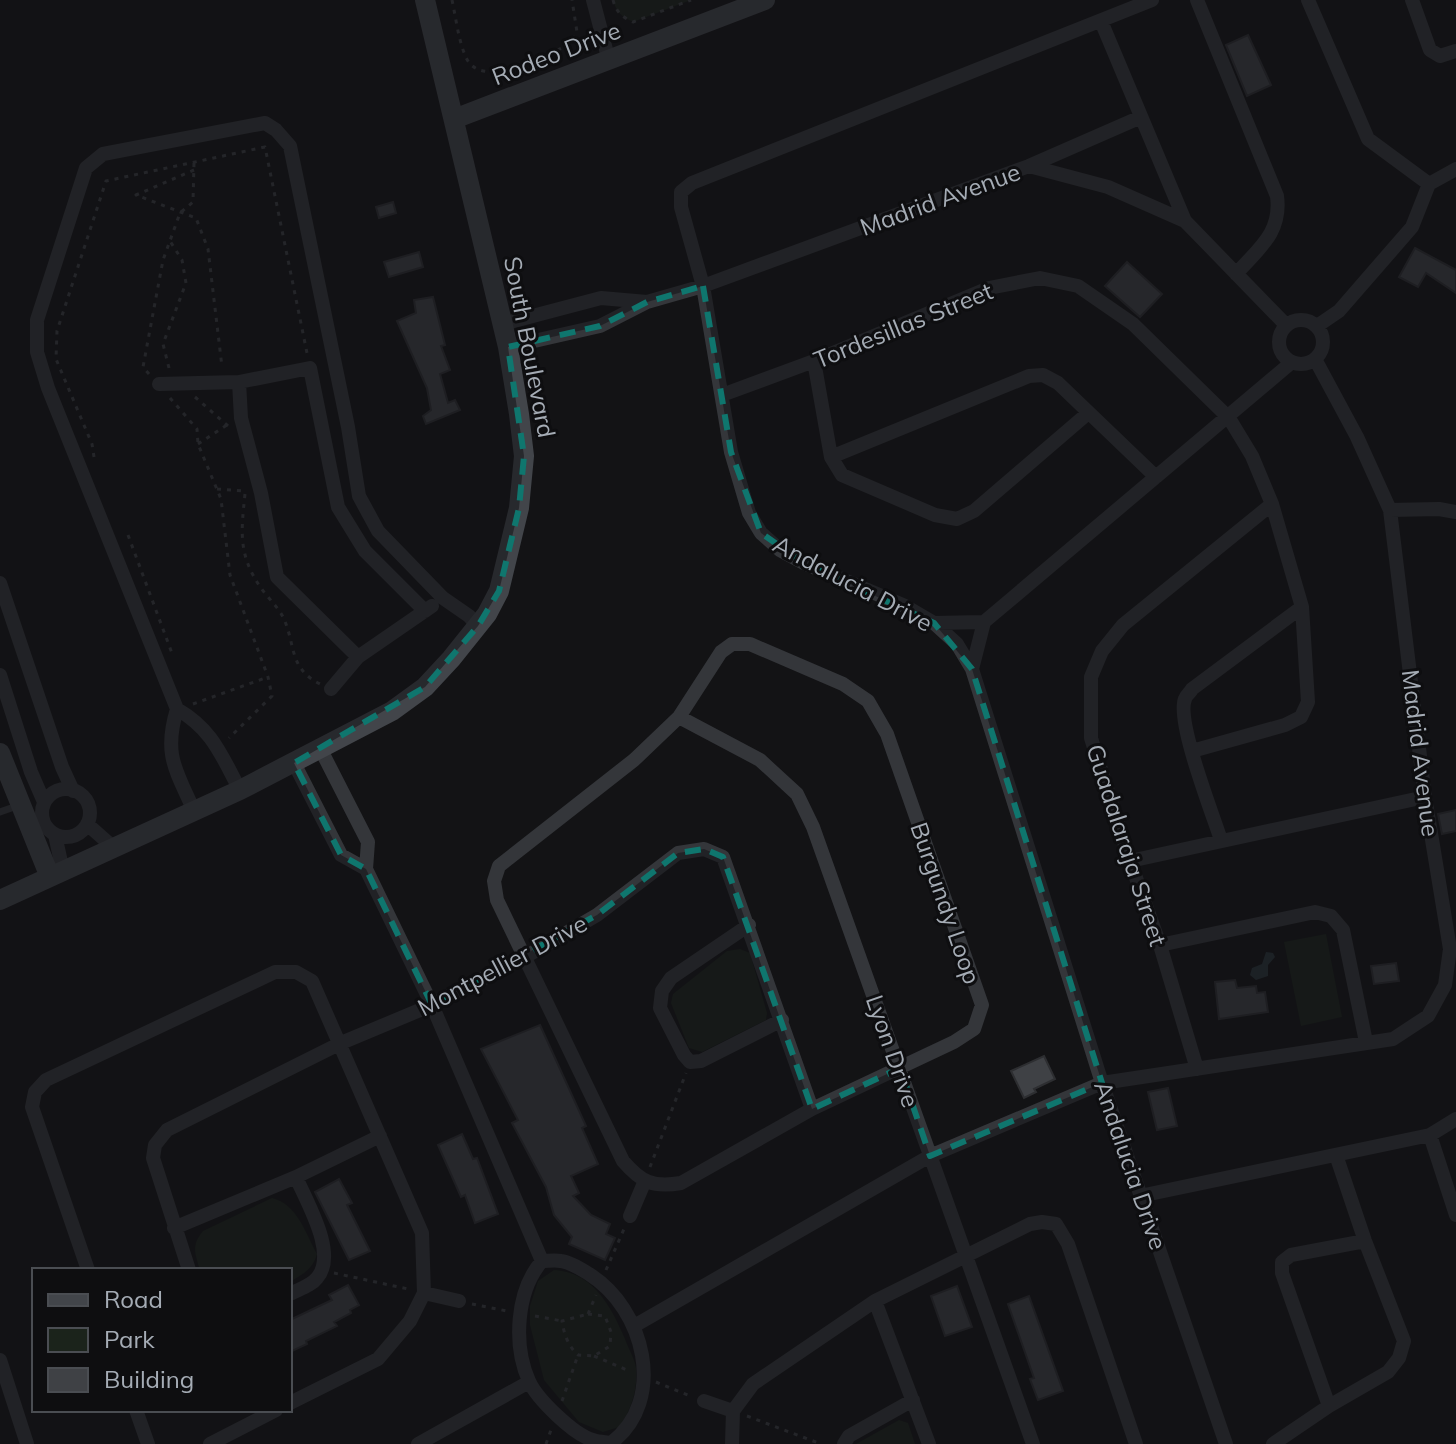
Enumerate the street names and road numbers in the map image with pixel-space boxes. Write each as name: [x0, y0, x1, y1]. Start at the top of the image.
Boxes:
street label: Rodeo Drive: [487, 15, 625, 91]
street label: Madrid Avenue: [856, 156, 1024, 242]
street label: South Boulevard: [498, 254, 562, 440]
street label: Tordesillas Street: [809, 275, 997, 375]
street label: Andalucia Drive: [768, 528, 938, 638]
street label: Madrid Avenue: [1396, 668, 1446, 838]
street label: Guadalaraja Street: [1080, 740, 1174, 950]
street label: Burgundy Loop: [904, 818, 988, 988]
street label: Montpellier Drive: [412, 908, 592, 1022]
street label: Lyon Drive: [860, 991, 926, 1111]
street label: Andalucia Drive: [1088, 1077, 1174, 1253]

